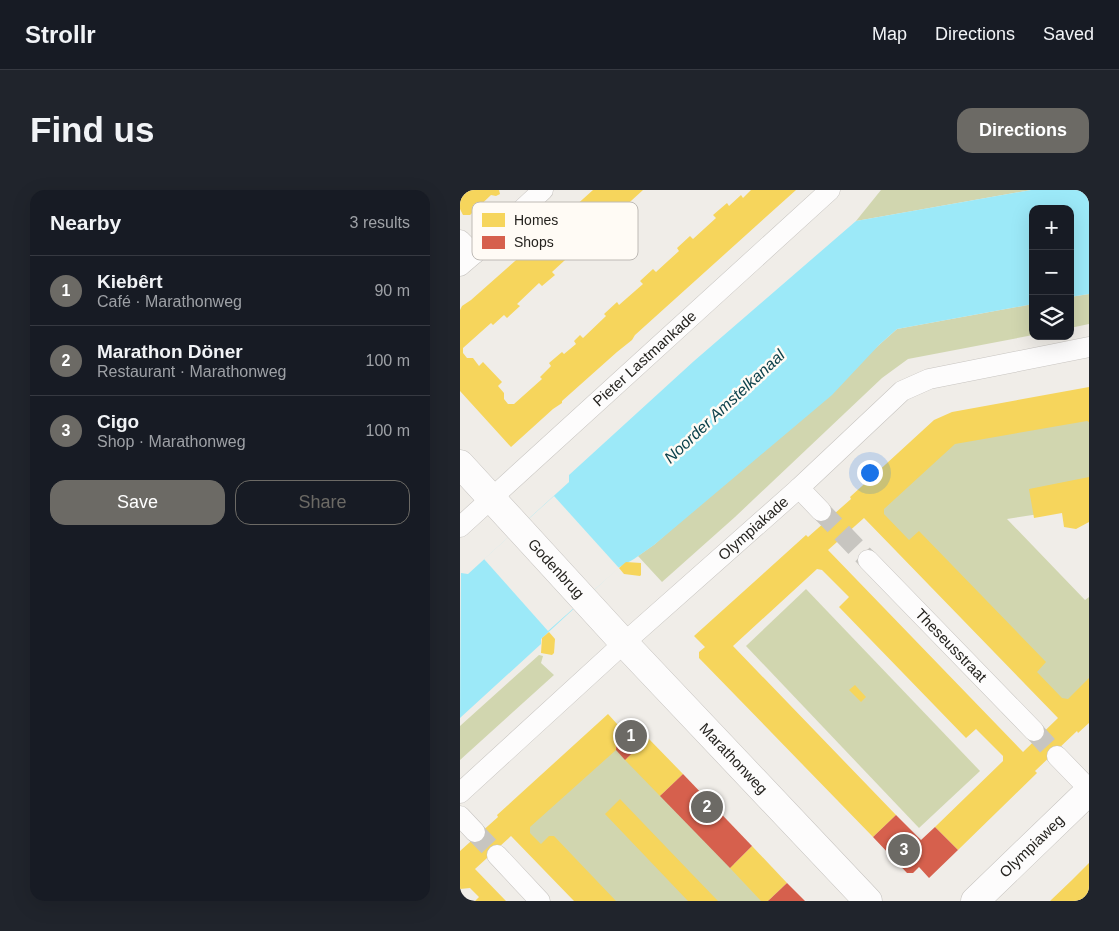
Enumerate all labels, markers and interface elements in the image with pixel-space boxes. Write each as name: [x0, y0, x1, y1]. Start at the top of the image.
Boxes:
text: Strollr: [25, 21, 96, 48]
text: Map: [872, 24, 907, 44]
text: Directions: [935, 24, 1015, 44]
text: Saved: [1043, 24, 1094, 44]
button: Directions: [957, 108, 1089, 153]
text: Find us: [30, 110, 154, 149]
legend: [472, 202, 638, 260]
map controls: [1029, 205, 1074, 340]
button: +: [1029, 205, 1074, 250]
text: Nearby: [50, 211, 121, 234]
text: Homes: [514, 212, 558, 228]
text: 3 results: [350, 214, 410, 231]
text: Shops: [514, 234, 554, 250]
button: −: [1029, 250, 1074, 295]
text: Kiebêrt: [97, 271, 162, 292]
text: 1: [62, 282, 70, 299]
text: 90 m: [374, 282, 410, 299]
text: Café · Marathonweg: [97, 293, 242, 310]
button: layers: [1029, 295, 1074, 340]
street label: Pieter Lastmankade: [589, 307, 700, 410]
text: Marathon Döner: [97, 341, 243, 362]
water label: Noorder Amstelkanaal: [661, 346, 788, 466]
text: 2: [62, 352, 70, 369]
text: 100 m: [366, 352, 410, 369]
text: Restaurant · Marathonweg: [97, 363, 286, 380]
text: Cigo: [97, 411, 139, 432]
text: 3: [62, 422, 70, 439]
text: 100 m: [366, 422, 410, 439]
text: Shop · Marathonweg: [97, 433, 246, 450]
your location: [857, 460, 883, 486]
button: Save: [50, 480, 225, 525]
button: Share: [235, 480, 410, 525]
street label: Olympiakade: [715, 493, 791, 563]
street label: Godenbrug: [525, 535, 588, 602]
street label: Theseusstraat: [912, 605, 991, 686]
pin: 1: [615, 717, 647, 755]
street label: Marathonweg: [696, 719, 771, 797]
pin: 2: [691, 788, 723, 826]
street label: Olympiaweg: [996, 811, 1067, 881]
pin: 3: [888, 831, 920, 869]

